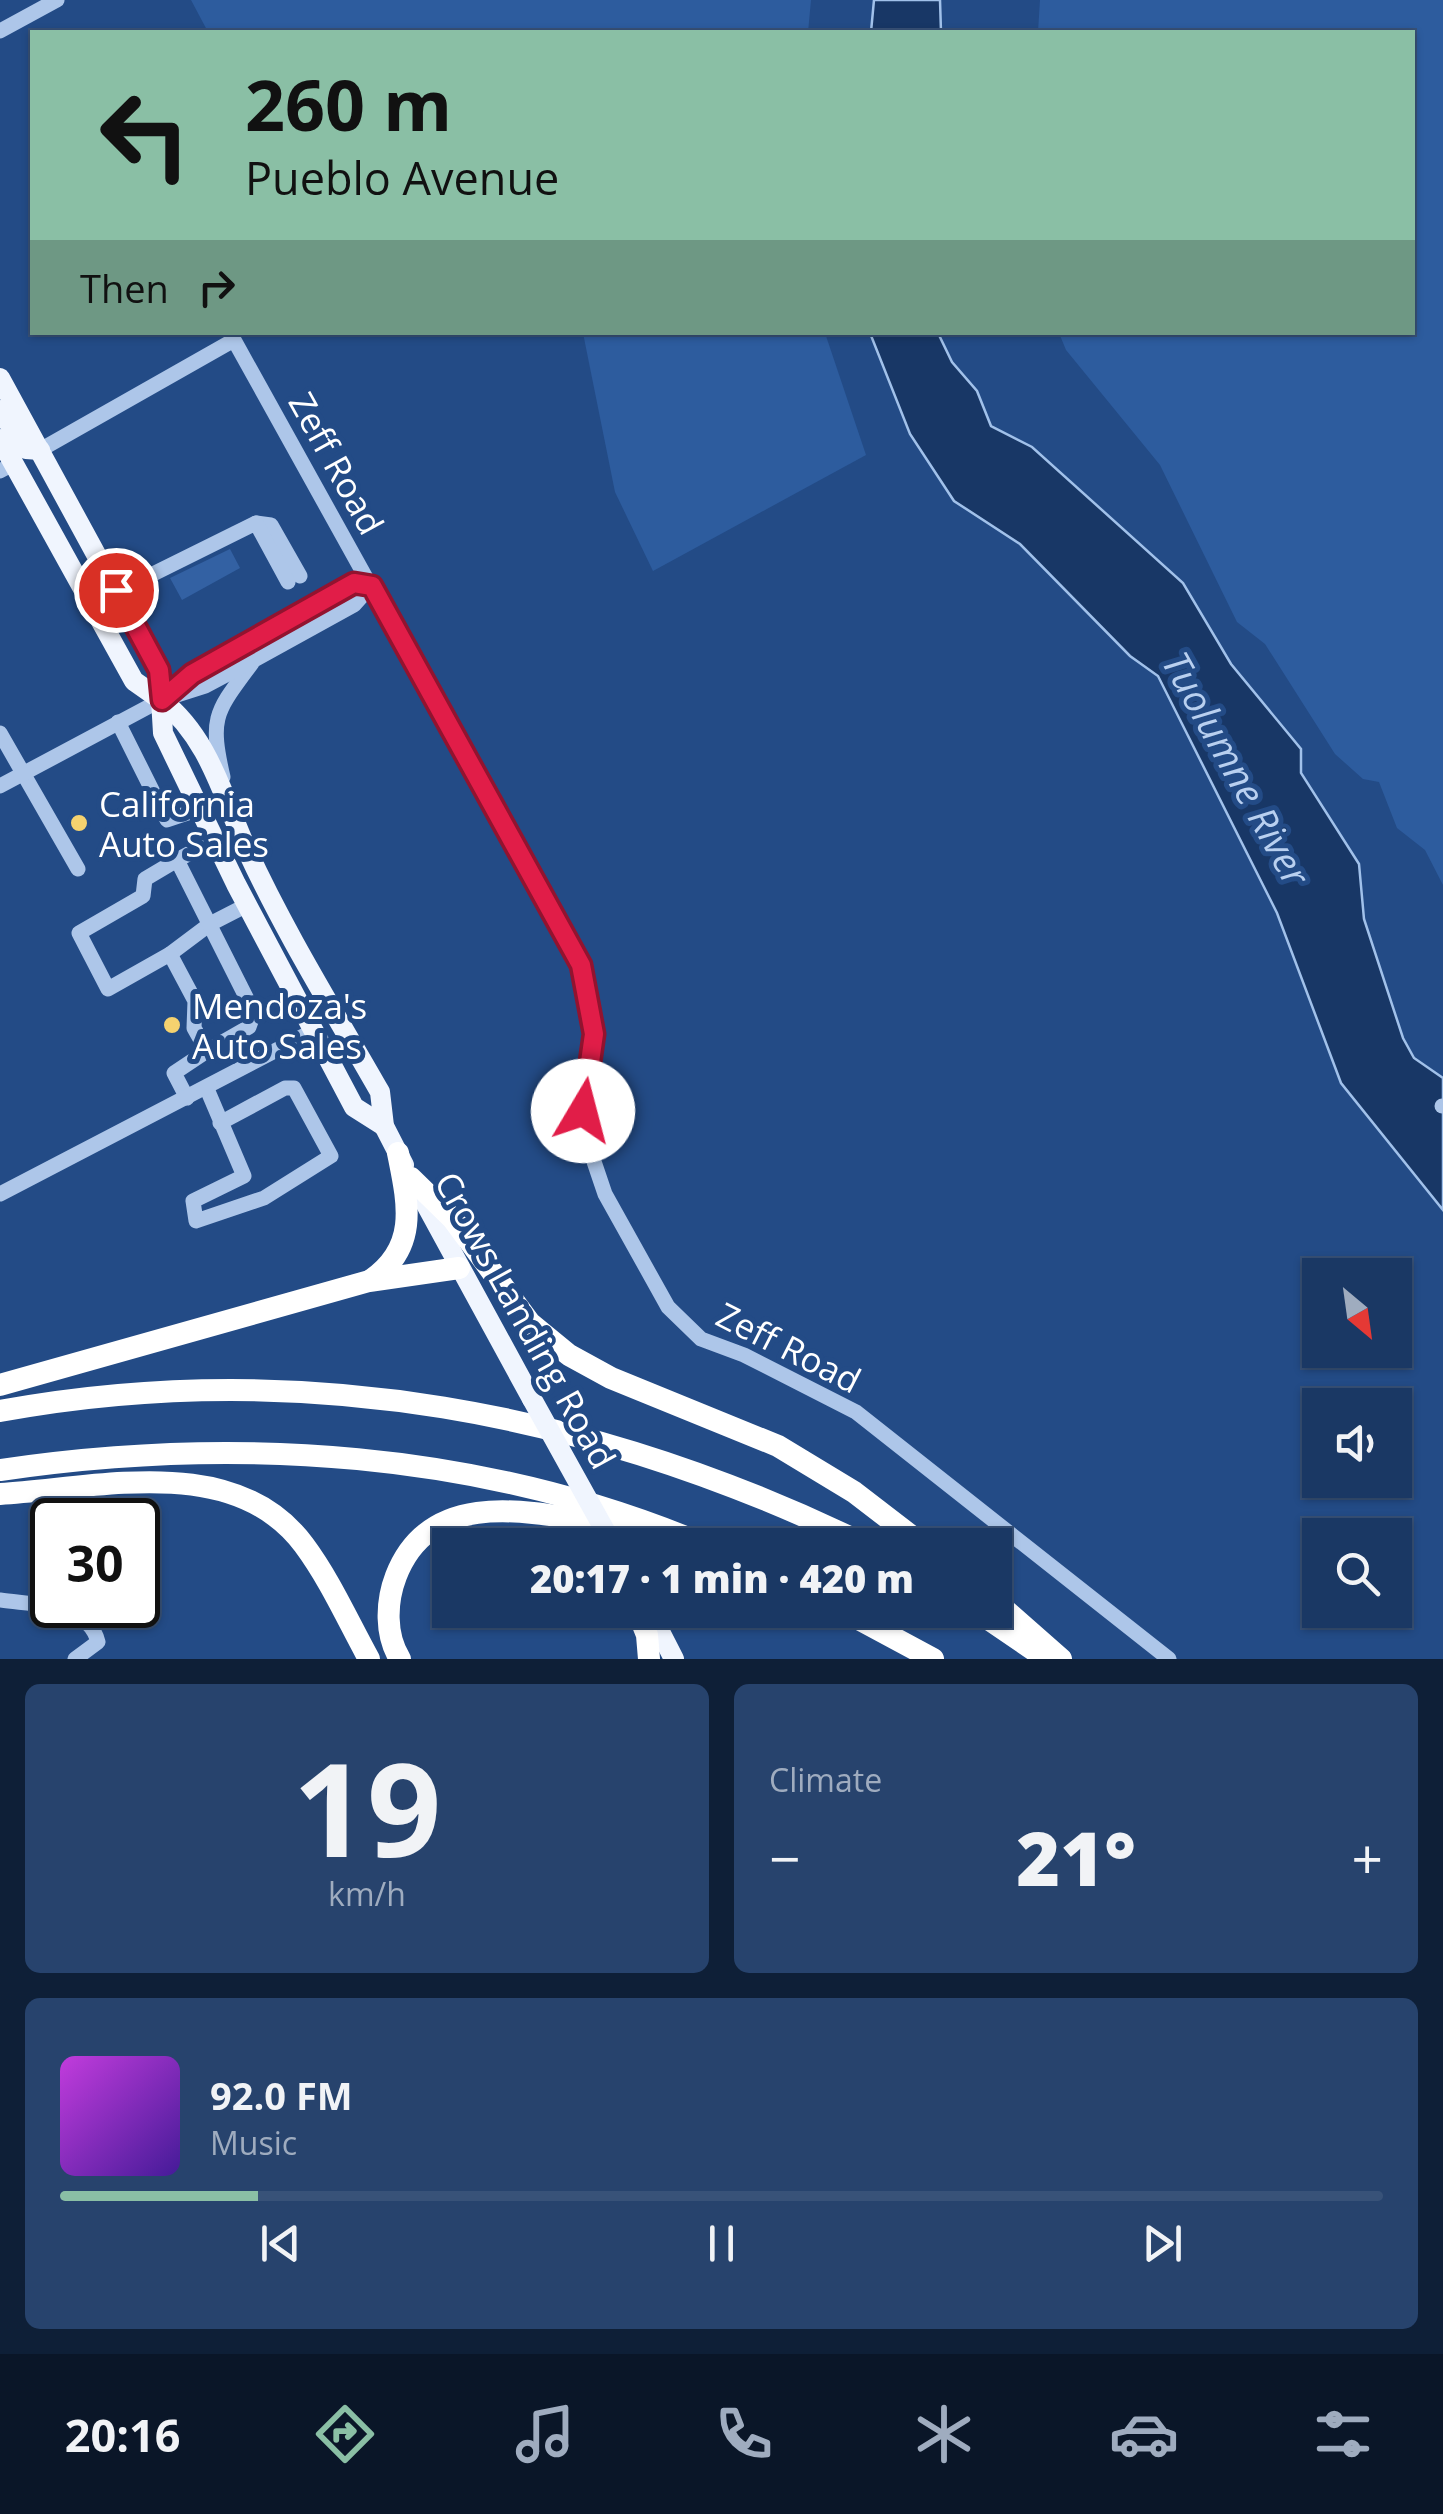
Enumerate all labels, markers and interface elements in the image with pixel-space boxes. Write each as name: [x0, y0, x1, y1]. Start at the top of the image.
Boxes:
text: 260 m: [245, 56, 452, 152]
icon: left: [80, 70, 210, 200]
text: Pueblo Avenue: [245, 147, 559, 208]
icon: right: [189, 260, 244, 315]
text: Then: [80, 262, 169, 314]
street label: Zeff Road: [279, 383, 395, 543]
pin: [74, 548, 159, 633]
icon: arrive: [89, 563, 144, 618]
water label: Tuolumne River: [1151, 642, 1324, 896]
place label: California Auto Sales: [99, 780, 269, 867]
marker: California Auto Sales: [68, 812, 90, 834]
place label: Mendoza's Auto Sales: [192, 982, 367, 1069]
marker: Mendoza's Auto Sales: [161, 1014, 183, 1036]
position arrow: [531, 1059, 635, 1163]
street label: Crows Landing Road: [425, 1163, 627, 1477]
north arrow: [1302, 1258, 1412, 1368]
map controls: [1302, 1258, 1412, 1628]
street label: Zeff Road: [709, 1291, 869, 1403]
button: sound: [1302, 1388, 1412, 1498]
speed limit sign: 30: [30, 1498, 160, 1628]
button: search: [1302, 1518, 1412, 1628]
text: 20:17 · 1 min · 420 m: [530, 1552, 914, 1604]
text: 19: [293, 1718, 441, 1895]
text: Climate: [769, 1758, 882, 1801]
text: 21°: [1016, 1806, 1136, 1908]
text: −: [769, 1820, 800, 1895]
text: +: [1352, 1820, 1383, 1895]
text: km/h: [328, 1872, 406, 1915]
text: 92.0 FM: [210, 2069, 353, 2121]
text: Music: [210, 2121, 297, 2164]
icon: previous: [253, 2216, 308, 2271]
icon: pause: [694, 2216, 749, 2271]
icon: next: [1135, 2216, 1190, 2271]
icon: directions: [310, 2399, 380, 2469]
icon: music: [510, 2399, 580, 2469]
icon: phone: [709, 2399, 779, 2469]
icon: climate: [909, 2399, 979, 2469]
icon: car: [1109, 2399, 1179, 2469]
icon: filters: [1308, 2399, 1378, 2469]
text: 20:16: [65, 2404, 181, 2465]

